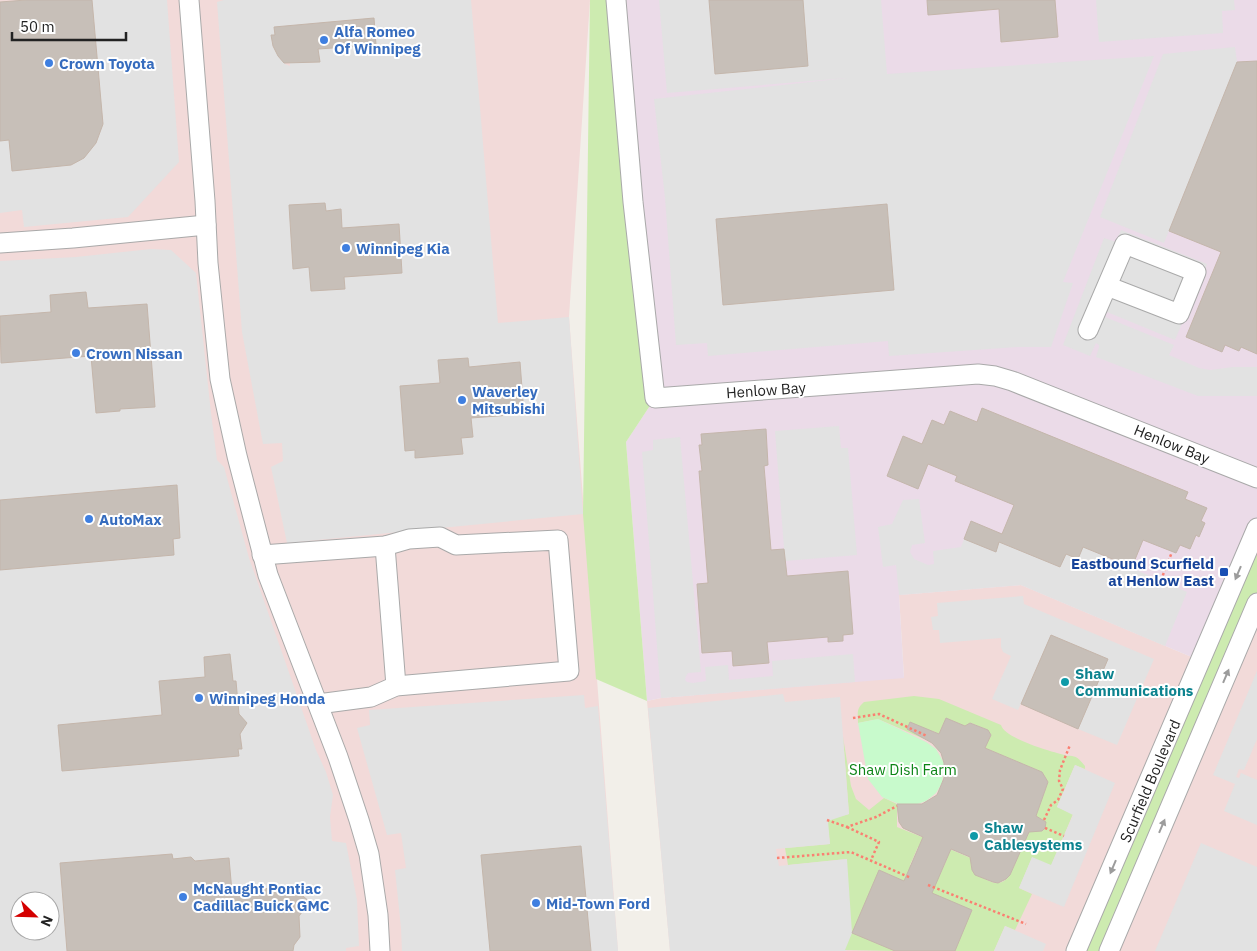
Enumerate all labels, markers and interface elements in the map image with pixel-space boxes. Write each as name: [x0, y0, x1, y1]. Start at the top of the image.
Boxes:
scale bar: [12, 10, 126, 42]
text: 50 m: [20, 17, 55, 36]
place label: Alfa Romeo Of Winnipeg: [334, 22, 421, 58]
marker: Alfa Romeo Of Winnipeg: [318, 34, 330, 46]
place label: Crown Toyota: [59, 54, 155, 73]
marker: Crown Toyota: [43, 57, 55, 69]
place label: Winnipeg Kia: [356, 239, 450, 258]
marker: Winnipeg Kia: [340, 242, 352, 254]
place label: Crown Nissan: [86, 344, 183, 363]
marker: Crown Nissan: [70, 347, 82, 359]
street label: Henlow Bay: [725, 378, 807, 402]
place label: Waverley Mitsubishi: [472, 382, 545, 418]
marker: Waverley Mitsubishi: [456, 394, 468, 406]
street label: Henlow Bay: [1131, 420, 1213, 468]
place label: AutoMax: [99, 510, 162, 529]
marker: AutoMax: [83, 513, 95, 525]
place label: Eastbound Scurfield at Henlow East: [1071, 554, 1214, 590]
marker: Eastbound Scurfield at Henlow East: [1218, 566, 1230, 578]
one-way arrow: [1234, 566, 1242, 581]
place label: Shaw Communications: [1075, 664, 1194, 700]
one-way arrow: [1222, 669, 1230, 683]
marker: Shaw Communications: [1059, 676, 1071, 688]
place label: Winnipeg Honda: [209, 689, 326, 708]
marker: Winnipeg Honda: [193, 692, 205, 704]
street label: Scurfield Boulevard: [1116, 717, 1184, 845]
park label: Shaw Dish Farm: [849, 760, 957, 779]
place label: Shaw Cablesystems: [984, 818, 1083, 854]
one-way arrow: [1158, 819, 1166, 833]
marker: Shaw Cablesystems: [968, 830, 980, 842]
one-way arrow: [1108, 860, 1116, 874]
place label: McNaught Pontiac Cadillac Buick GMC: [193, 879, 330, 915]
north arrow: [10, 891, 60, 941]
marker: McNaught Pontiac Cadillac Buick GMC: [177, 891, 189, 903]
place label: Mid-Town Ford: [546, 894, 650, 913]
marker: Mid-Town Ford: [530, 897, 542, 909]
text: N: [37, 913, 57, 929]

